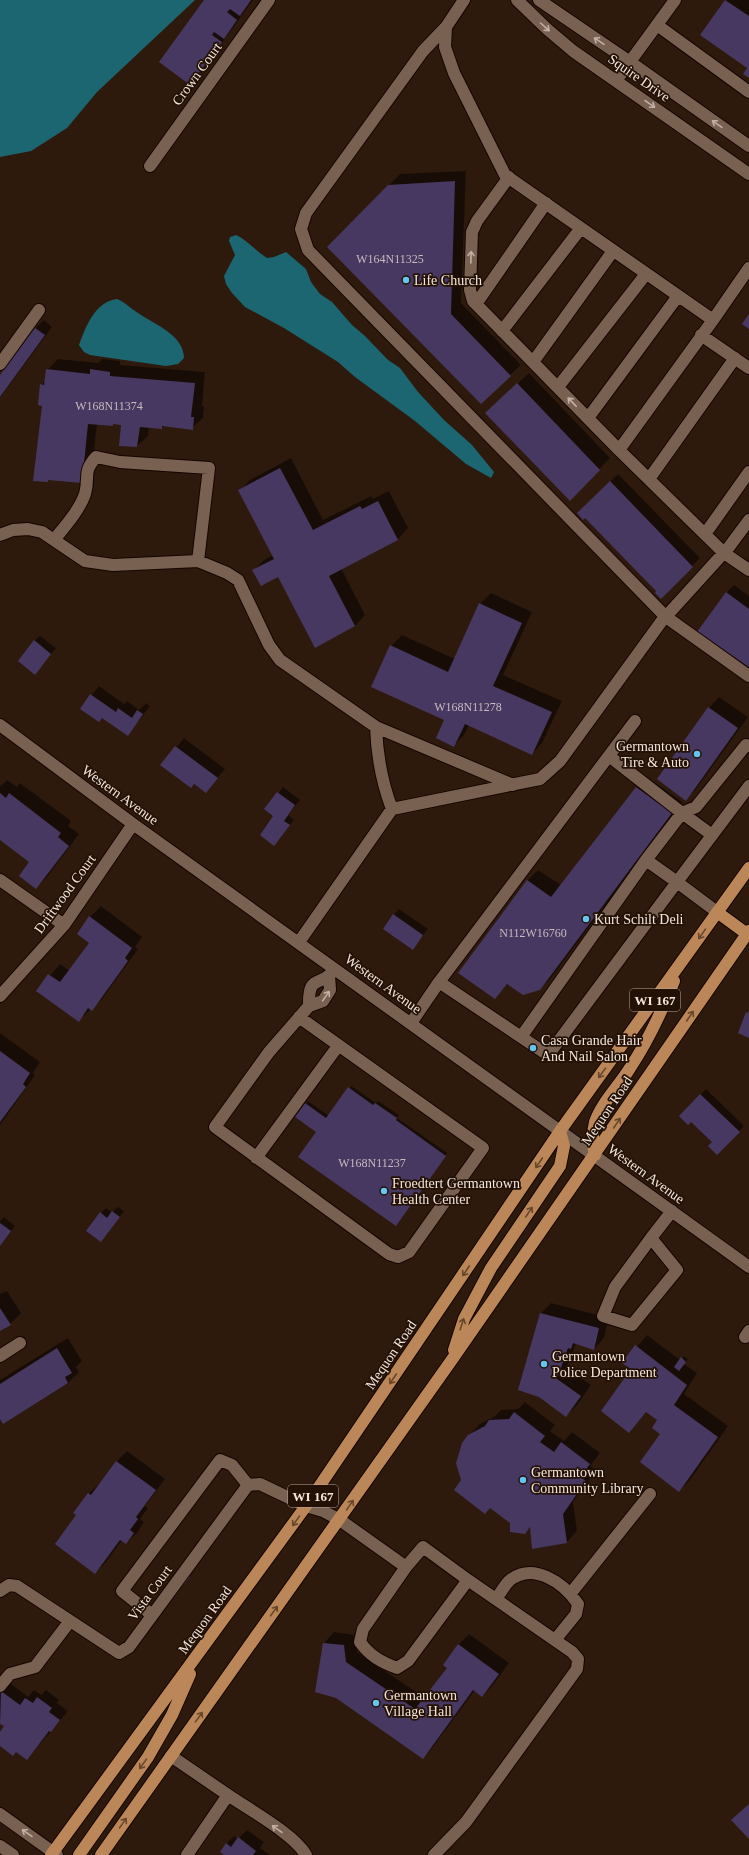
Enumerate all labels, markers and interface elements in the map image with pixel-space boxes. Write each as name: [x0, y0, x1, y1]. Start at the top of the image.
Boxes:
one-way arrow: [540, 23, 550, 32]
one-way arrow: [594, 37, 605, 45]
street label: Crown Court: [169, 40, 225, 108]
street label: Squire Drive: [605, 51, 673, 105]
one-way arrow: [644, 100, 655, 109]
one-way arrow: [712, 120, 723, 128]
one-way arrow: [467, 251, 475, 264]
house number: W164N11325: [356, 252, 424, 266]
place label: Life Church: [414, 273, 482, 288]
marker: Life Church: [401, 275, 411, 285]
one-way arrow: [567, 397, 577, 407]
house number: W168N11374: [75, 399, 143, 413]
house number: W168N11278: [434, 700, 502, 714]
place label: Germantown Tire & Auto: [616, 739, 689, 770]
marker: Germantown Tire & Auto: [692, 749, 702, 759]
street label: Western Avenue: [79, 762, 161, 828]
street label: Driftwood Court: [31, 852, 99, 936]
place label: Kurt Schilt Deli: [594, 912, 684, 927]
marker: Kurt Schilt Deli: [581, 914, 591, 924]
house number: N112W16760: [499, 926, 567, 940]
one-way arrow: [698, 928, 706, 939]
street label: Western Avenue: [342, 951, 424, 1017]
road number: WI 167: [630, 989, 680, 1011]
one-way arrow: [322, 991, 330, 1002]
one-way arrow: [686, 1010, 695, 1021]
place label: Casa Grande Hair And Nail Salon: [541, 1033, 642, 1064]
marker: Casa Grande Hair And Nail Salon: [528, 1043, 538, 1053]
one-way arrow: [598, 1068, 606, 1079]
street label: Mequon Road: [578, 1074, 636, 1148]
one-way arrow: [613, 1118, 621, 1129]
street label: Western Avenue: [605, 1141, 687, 1207]
house number: W168N11237: [338, 1156, 406, 1170]
one-way arrow: [535, 1157, 543, 1168]
place label: Froedtert Germantown Health Center: [392, 1176, 520, 1207]
marker: Froedtert Germantown Health Center: [379, 1186, 389, 1196]
one-way arrow: [525, 1207, 533, 1218]
one-way arrow: [462, 1265, 470, 1276]
one-way arrow: [459, 1317, 466, 1330]
street label: Mequon Road: [362, 1318, 420, 1392]
place label: Germantown Police Department: [552, 1349, 657, 1380]
marker: Germantown Police Department: [539, 1359, 549, 1369]
one-way arrow: [389, 1373, 397, 1384]
place label: Germantown Community Library: [531, 1465, 643, 1496]
marker: Germantown Community Library: [518, 1475, 528, 1485]
road number: WI 167: [288, 1485, 338, 1507]
one-way arrow: [346, 1500, 354, 1511]
one-way arrow: [292, 1515, 300, 1526]
street label: Vista Court: [125, 1563, 175, 1623]
street label: Mequon Road: [176, 1583, 234, 1657]
one-way arrow: [270, 1606, 278, 1617]
place label: Germantown Village Hall: [384, 1688, 457, 1719]
marker: Germantown Village Hall: [371, 1698, 381, 1708]
one-way arrow: [195, 1712, 203, 1723]
one-way arrow: [139, 1759, 147, 1770]
one-way arrow: [119, 1818, 127, 1829]
one-way arrow: [272, 1825, 283, 1833]
one-way arrow: [21, 1829, 32, 1837]

